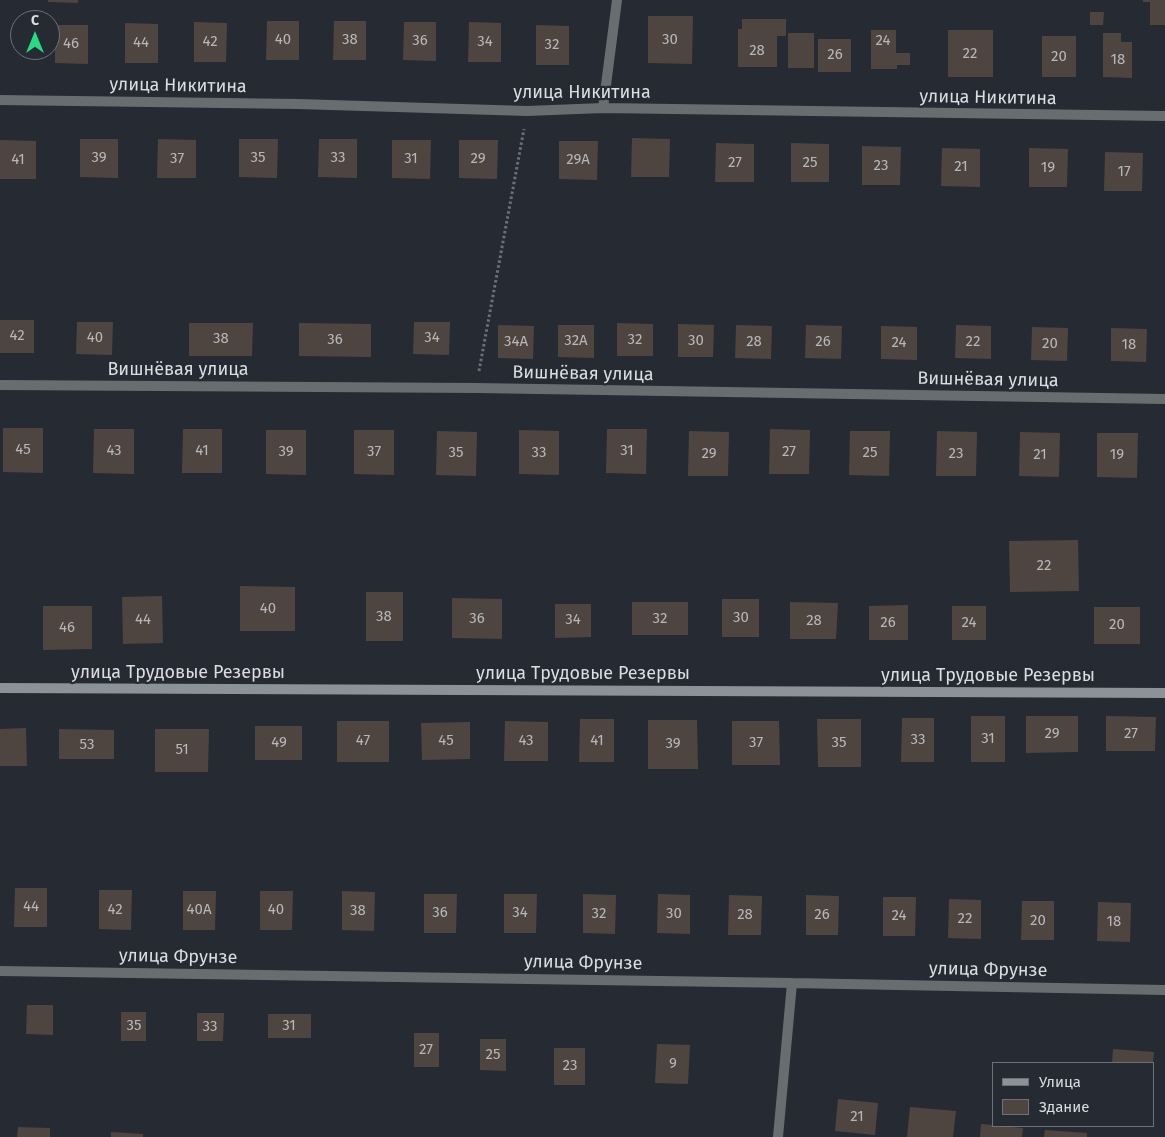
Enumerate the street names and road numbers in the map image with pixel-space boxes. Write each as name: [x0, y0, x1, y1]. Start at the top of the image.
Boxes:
street label: улица Никитина: [109, 74, 247, 98]
street label: улица Никитина: [513, 82, 651, 104]
street label: улица Никитина: [919, 86, 1057, 110]
street label: Вишнёвая улица: [107, 359, 249, 381]
street label: Вишнёвая улица: [512, 362, 654, 386]
street label: Вишнёвая улица: [917, 368, 1059, 392]
street label: улица Трудовые Резервы: [71, 662, 285, 684]
street label: улица Трудовые Резервы: [476, 663, 690, 685]
street label: улица Трудовые Резервы: [881, 665, 1095, 687]
street label: улица Фрунзе: [119, 945, 237, 969]
street label: улица Фрунзе: [524, 951, 642, 975]
street label: улица Фрунзе: [929, 958, 1047, 982]

